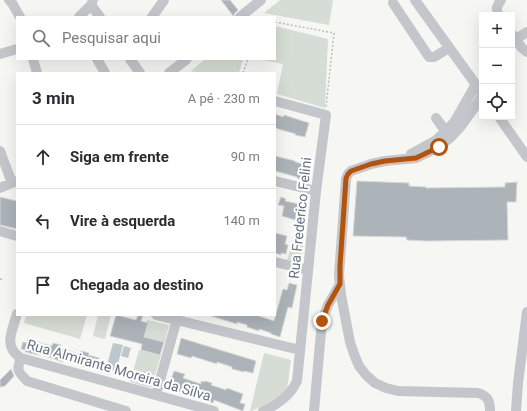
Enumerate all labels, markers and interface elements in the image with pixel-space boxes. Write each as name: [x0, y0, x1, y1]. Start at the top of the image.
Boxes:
map controls: [479, 12, 515, 120]
button: +: [479, 12, 515, 48]
search box: [16, 16, 276, 60]
icon: search: [30, 27, 52, 49]
text: Pesquisar aqui: [62, 29, 161, 47]
button: −: [479, 48, 515, 84]
button: locate: [479, 84, 515, 120]
text: 3 min: [32, 88, 75, 108]
text: A pé · 230 m: [188, 91, 260, 106]
route start: [430, 138, 448, 156]
icon: ahead: [32, 146, 54, 168]
text: Siga em frente: [70, 148, 169, 166]
text: 90 m: [231, 149, 260, 164]
street label: Rua Frederico Felini: [286, 156, 314, 280]
icon: left: [32, 210, 54, 232]
text: Vire à esquerda: [70, 212, 175, 230]
text: 140 m: [223, 213, 260, 228]
icon: arrive: [32, 274, 54, 296]
text: Chegada ao destino: [70, 276, 204, 294]
route end: [313, 312, 331, 330]
street label: Rua Almirante Moreira da Silva: [25, 336, 213, 404]

